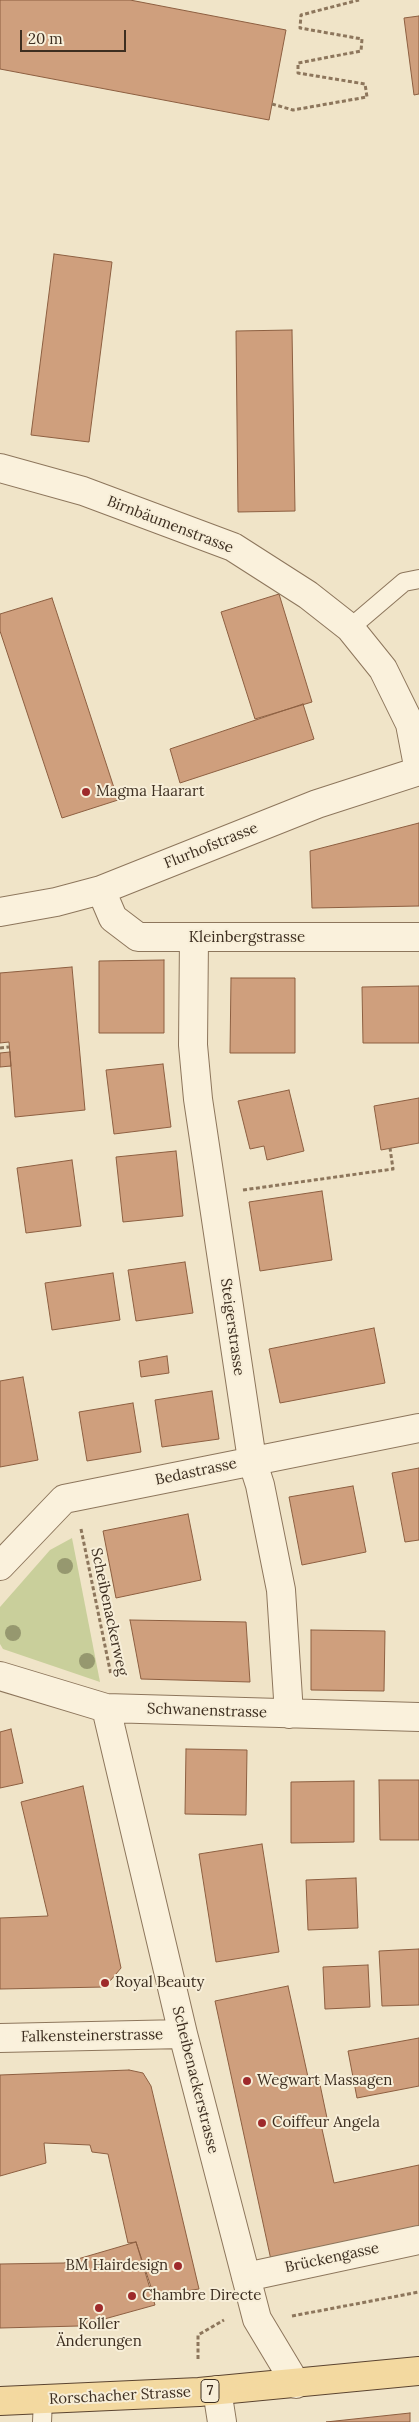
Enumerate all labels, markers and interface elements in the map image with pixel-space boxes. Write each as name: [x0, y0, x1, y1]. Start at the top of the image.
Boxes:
scale bar: [22, 20, 129, 52]
text: 20 m: [28, 29, 63, 48]
street label: Birnbäumenstrasse: [104, 493, 236, 557]
place label: Magma Haarart: [96, 783, 204, 801]
marker: Magma Haarart: [80, 786, 92, 798]
street label: Flurhofstrasse: [162, 819, 260, 873]
street label: Kleinbergstrasse: [189, 929, 305, 947]
street label: Steigerstrasse: [216, 1277, 248, 1377]
street label: Bedastrasse: [154, 1455, 238, 1489]
street label: Scheibenackerweg: [87, 1546, 131, 1678]
street label: Schwanenstrasse: [147, 1700, 267, 1722]
place label: Royal Beauty: [115, 1974, 204, 1992]
marker: Royal Beauty: [99, 1977, 111, 1989]
street label: Scheibenackerstrasse: [168, 2005, 222, 2155]
street label: Falkensteinerstrasse: [21, 2026, 163, 2046]
place label: Wegwart Massagen: [257, 2072, 392, 2090]
marker: Wegwart Massagen: [241, 2075, 253, 2087]
place label: Coiffeur Angela: [272, 2114, 380, 2132]
marker: Coiffeur Angela: [256, 2117, 268, 2129]
street label: Brückengasse: [283, 2239, 381, 2277]
place label: BM Hairdesign: [66, 2257, 168, 2275]
marker: BM Hairdesign: [172, 2260, 184, 2272]
place label: Chambre Directe: [142, 2287, 261, 2305]
marker: Chambre Directe: [126, 2290, 138, 2302]
marker: Koller Änderungen: [93, 2302, 105, 2314]
place label: Koller Änderungen: [56, 2316, 142, 2351]
road number: 7: [201, 2380, 219, 2402]
street label: Rorschacher Strasse: [49, 2383, 191, 2409]

